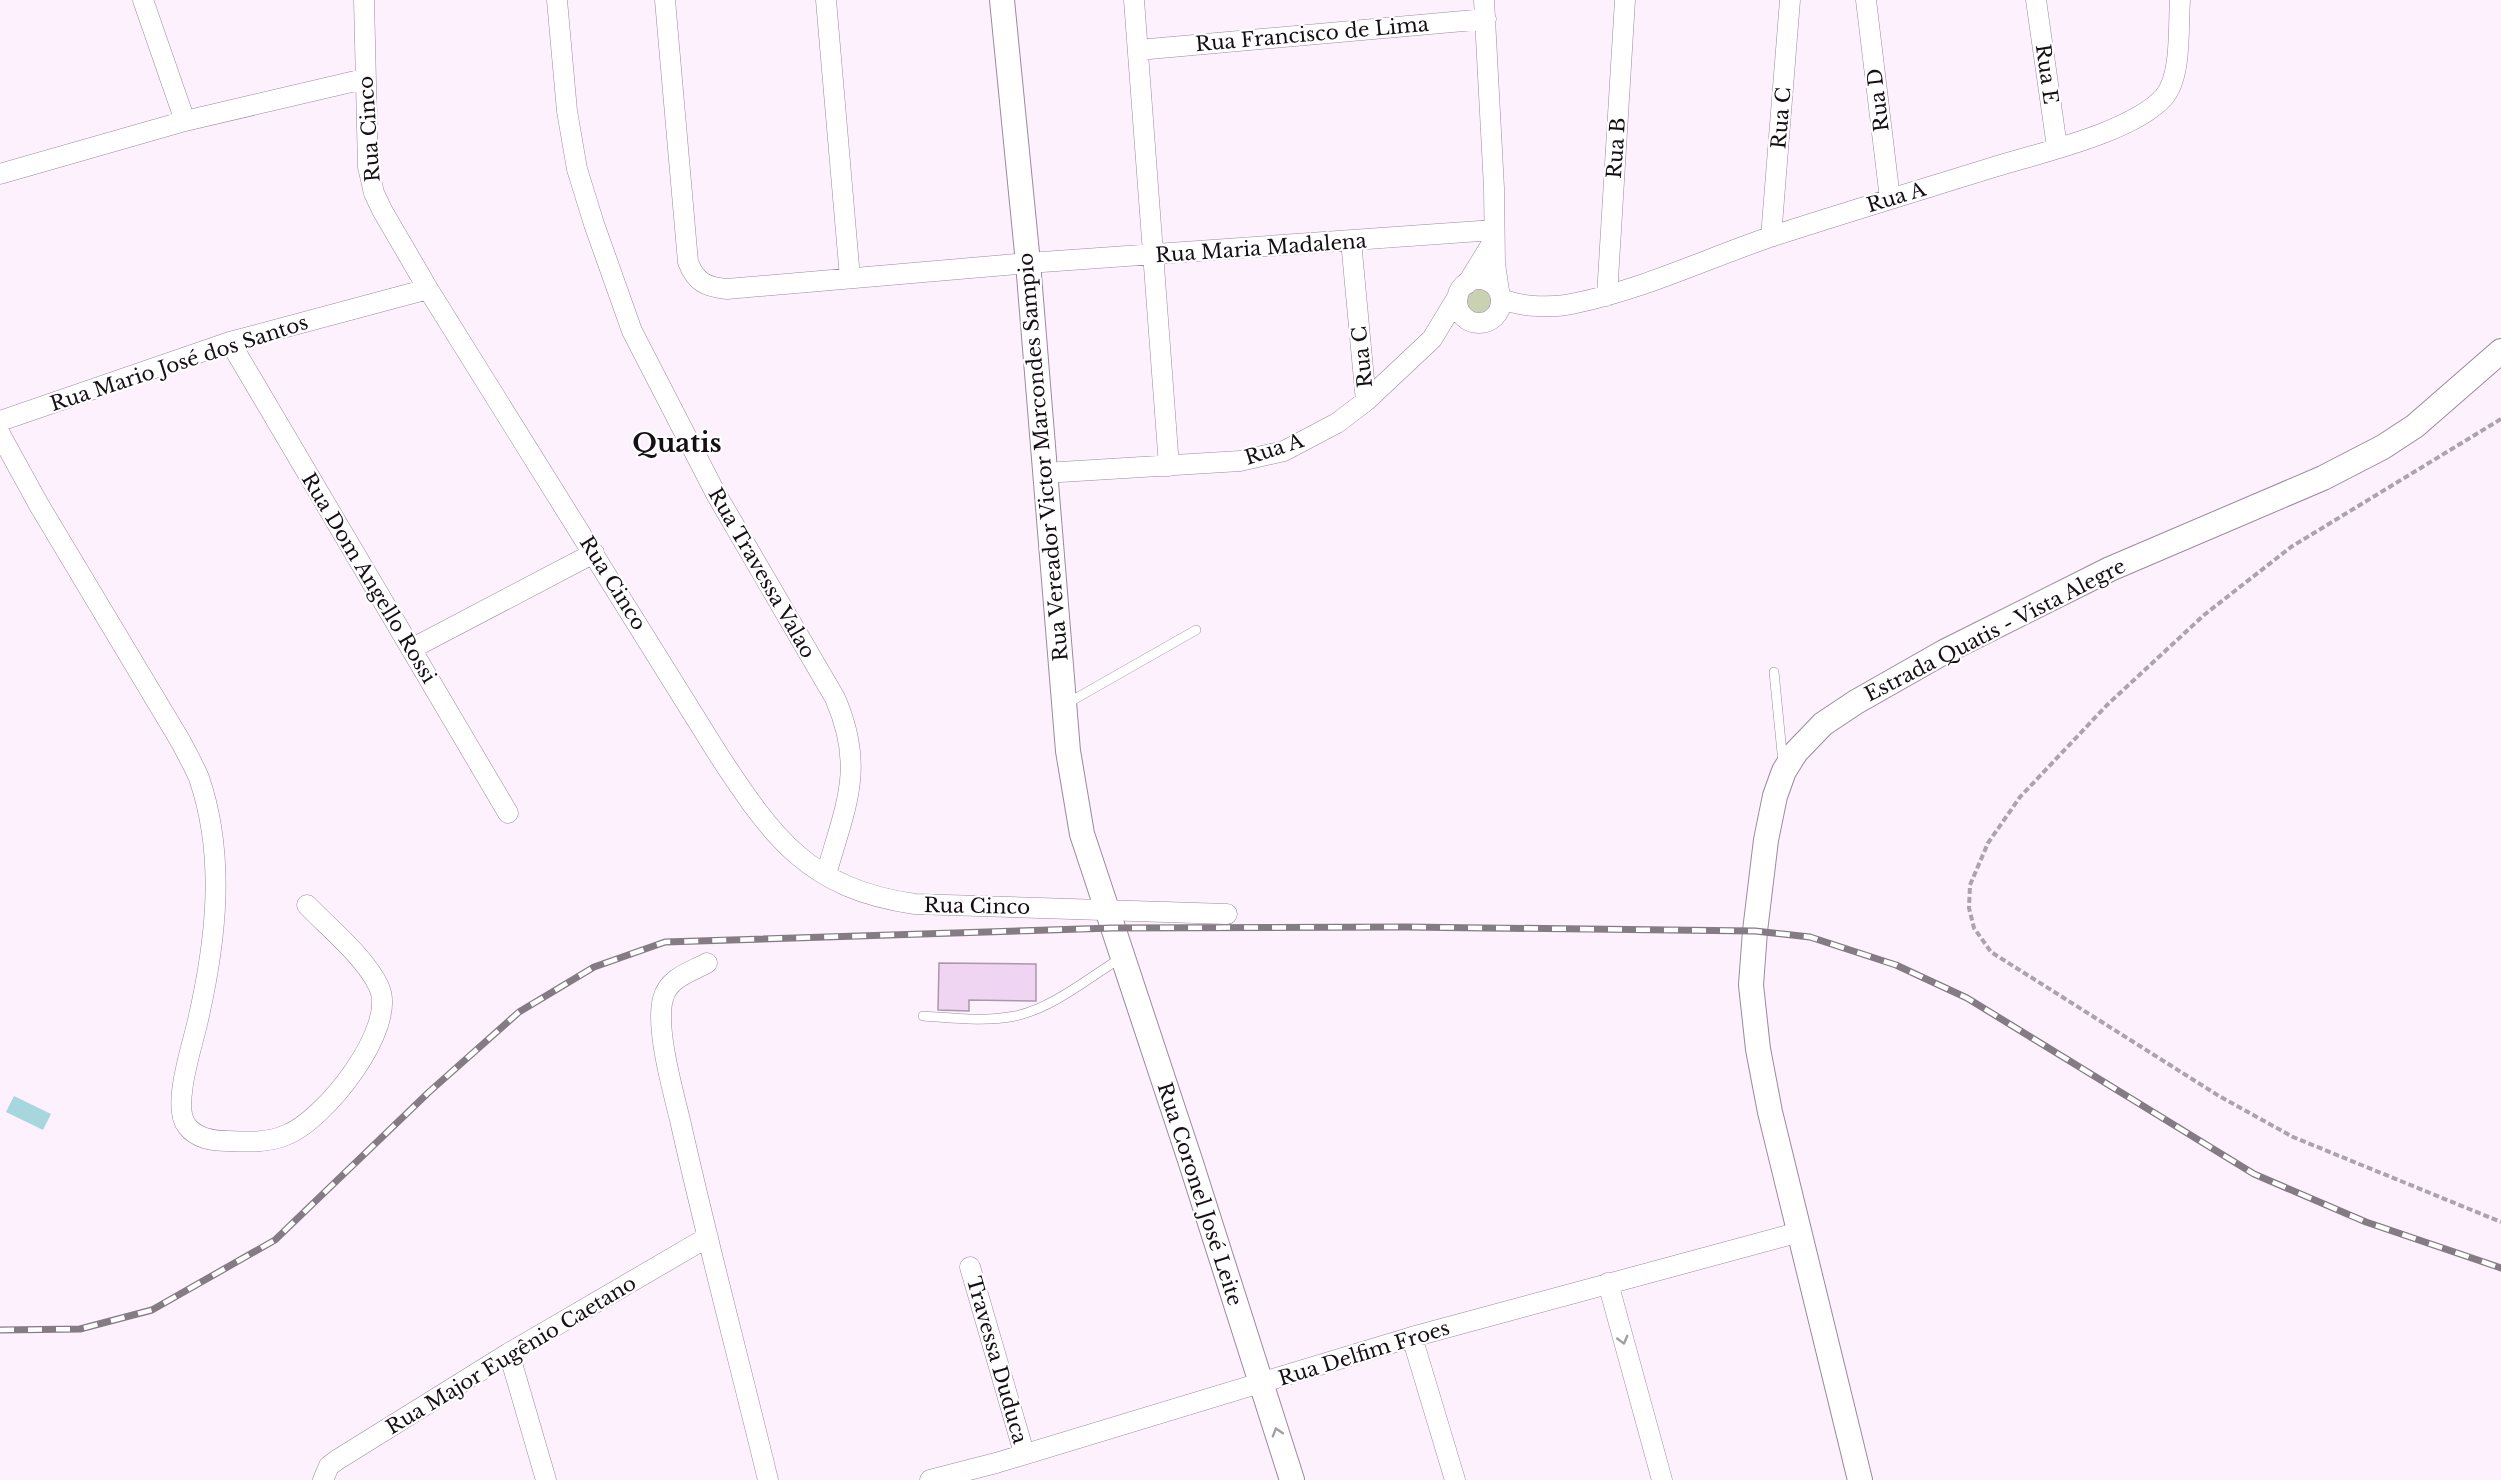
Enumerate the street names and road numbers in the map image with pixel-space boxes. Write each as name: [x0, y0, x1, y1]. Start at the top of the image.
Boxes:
street label: Rua Francisco de Lima: [1194, 12, 1431, 56]
street label: Rua E: [2031, 42, 2063, 106]
street label: Rua D: [1862, 67, 1894, 133]
street label: Rua Cinco: [353, 75, 385, 183]
street label: Rua C: [1766, 86, 1796, 150]
street label: Rua B: [1602, 117, 1630, 179]
street label: Rua A: [1864, 177, 1929, 217]
street label: Rua Maria Madalena: [1154, 229, 1368, 267]
street label: Rua Vereador Victor Marcondes Sampio: [1013, 252, 1073, 662]
street label: Rua Mario José dos Santos: [47, 310, 311, 416]
street label: Rua C: [1347, 325, 1377, 389]
street label: Rua A: [1242, 428, 1307, 470]
street label: Rua Dom Angello Rossi: [297, 469, 441, 688]
street label: Rua Travessa Valao: [703, 484, 821, 662]
street label: Rua Cinco: [575, 532, 651, 634]
street label: Estrada Quatis - Vista Alegre: [1861, 554, 2129, 706]
street label: Rua Cinco: [924, 893, 1030, 919]
street label: Rua Coronel José Leite: [1153, 1079, 1247, 1309]
street label: Rua Major Eugênio Caetano: [382, 1271, 640, 1439]
street label: Travessa Duduca: [962, 1274, 1033, 1447]
street label: Rua Delfim Froes: [1275, 1316, 1453, 1390]

